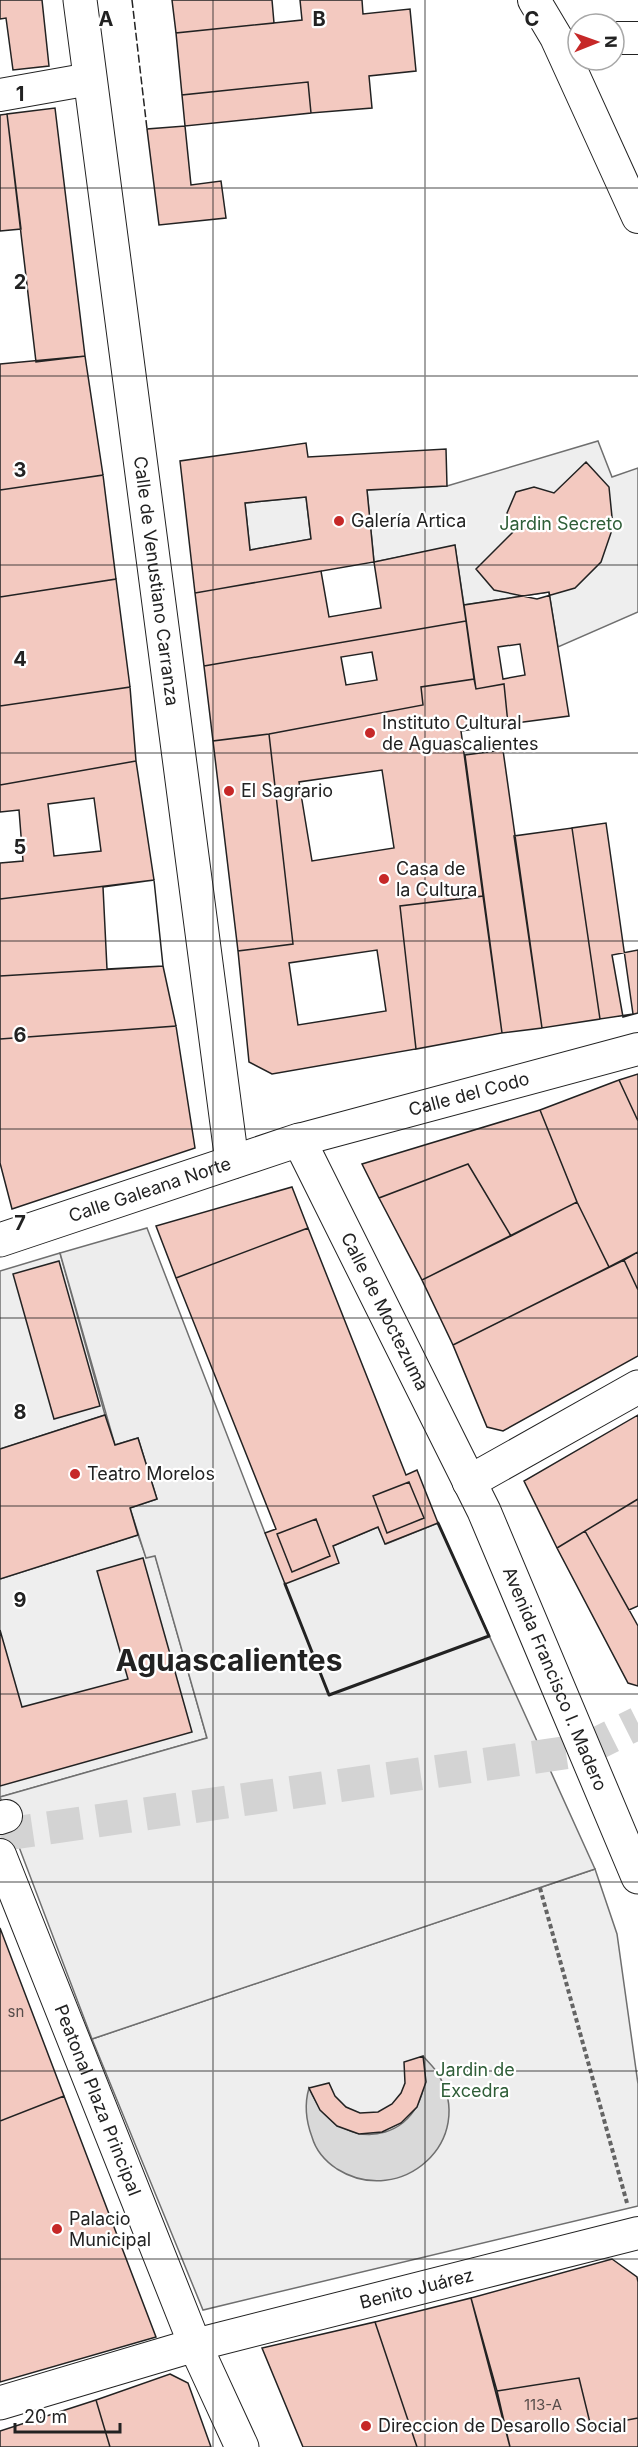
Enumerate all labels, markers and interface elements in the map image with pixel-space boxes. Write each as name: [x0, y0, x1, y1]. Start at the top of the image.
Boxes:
text: A: [99, 7, 114, 31]
text: B: [312, 7, 326, 31]
text: C: [525, 7, 539, 31]
north arrow: [566, 12, 626, 72]
text: N: [601, 35, 621, 48]
text: 1: [16, 82, 24, 106]
text: 2: [14, 270, 26, 294]
street label: Calle de Venustiano Carranza: [130, 455, 183, 707]
text: 3: [14, 458, 26, 482]
place label: Galería Artica: [351, 510, 466, 531]
park label: Jardin Secreto: [499, 513, 623, 534]
marker: Galería Artica: [332, 514, 346, 528]
text: 4: [13, 647, 27, 671]
place label: Instituto Cultural de Aguascalientes: [382, 712, 538, 754]
marker: Instituto Cultural de Aguascalientes: [363, 726, 377, 740]
place label: El Sagrario: [241, 780, 333, 801]
marker: El Sagrario: [222, 784, 236, 798]
text: 5: [14, 835, 26, 859]
place label: Casa de la Cultura: [396, 858, 477, 900]
marker: Casa de la Cultura: [377, 872, 391, 886]
text: 6: [14, 1023, 27, 1047]
street label: Calle del Codo: [406, 1068, 532, 1120]
street label: Calle Galeana Norte: [66, 1153, 233, 1226]
text: 7: [14, 1211, 26, 1235]
street label: Calle de Moctezuma: [337, 1229, 433, 1394]
text: 8: [13, 1400, 27, 1424]
place label: Teatro Morelos: [87, 1463, 215, 1484]
marker: Teatro Morelos: [68, 1467, 82, 1481]
street label: Avenida Francisco I. Madero: [499, 1564, 612, 1794]
text: 9: [14, 1588, 27, 1612]
district label: Aguascalientes: [115, 1642, 343, 1678]
house number: sn: [8, 2002, 24, 2021]
street label: Peatonal Plaza Principal: [51, 2002, 146, 2199]
park label: Jardin de Excedra: [435, 2059, 515, 2101]
place label: Palacio Municipal: [69, 2208, 151, 2250]
marker: Palacio Municipal: [50, 2222, 64, 2236]
street label: Benito Juárez: [357, 2264, 476, 2313]
house number: 113-A: [524, 2395, 562, 2414]
scale bar: [15, 2396, 120, 2434]
text: 20 m: [24, 2406, 67, 2427]
place label: Direccion de Desarollo Social: [378, 2415, 627, 2436]
marker: Direccion de Desarollo Social: [359, 2419, 373, 2433]

